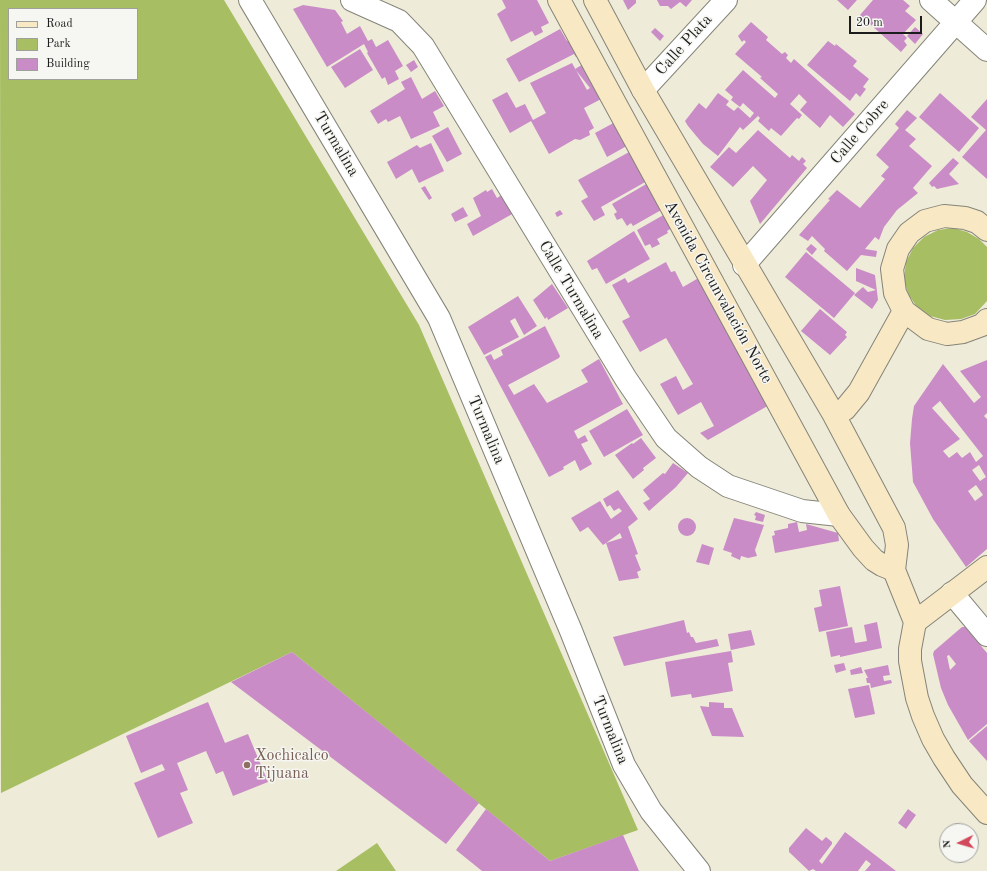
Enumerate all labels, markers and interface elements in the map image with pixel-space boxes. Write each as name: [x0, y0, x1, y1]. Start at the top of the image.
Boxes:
legend: [8, 8, 138, 80]
scale bar: [851, 8, 924, 34]
street label: Calle Plata: [652, 10, 716, 80]
text: 20 m: [856, 17, 883, 29]
text: Road: [46, 18, 73, 30]
text: Park: [46, 38, 71, 50]
text: Building: [46, 58, 90, 70]
street label: Calle Cobre: [827, 96, 893, 168]
street label: Turmalina: [309, 108, 363, 180]
street label: Avenida Circunvalación Norte: [660, 197, 776, 387]
street label: Calle Turmalina: [534, 237, 608, 343]
street label: Turmalina: [463, 393, 509, 467]
street label: Turmalina: [588, 693, 632, 767]
place label: Xochicalco Tijuana: [255, 746, 329, 784]
marker: Xochicalco Tijuana: [242, 760, 252, 770]
north arrow: [939, 823, 979, 863]
text: N: [942, 839, 953, 849]

